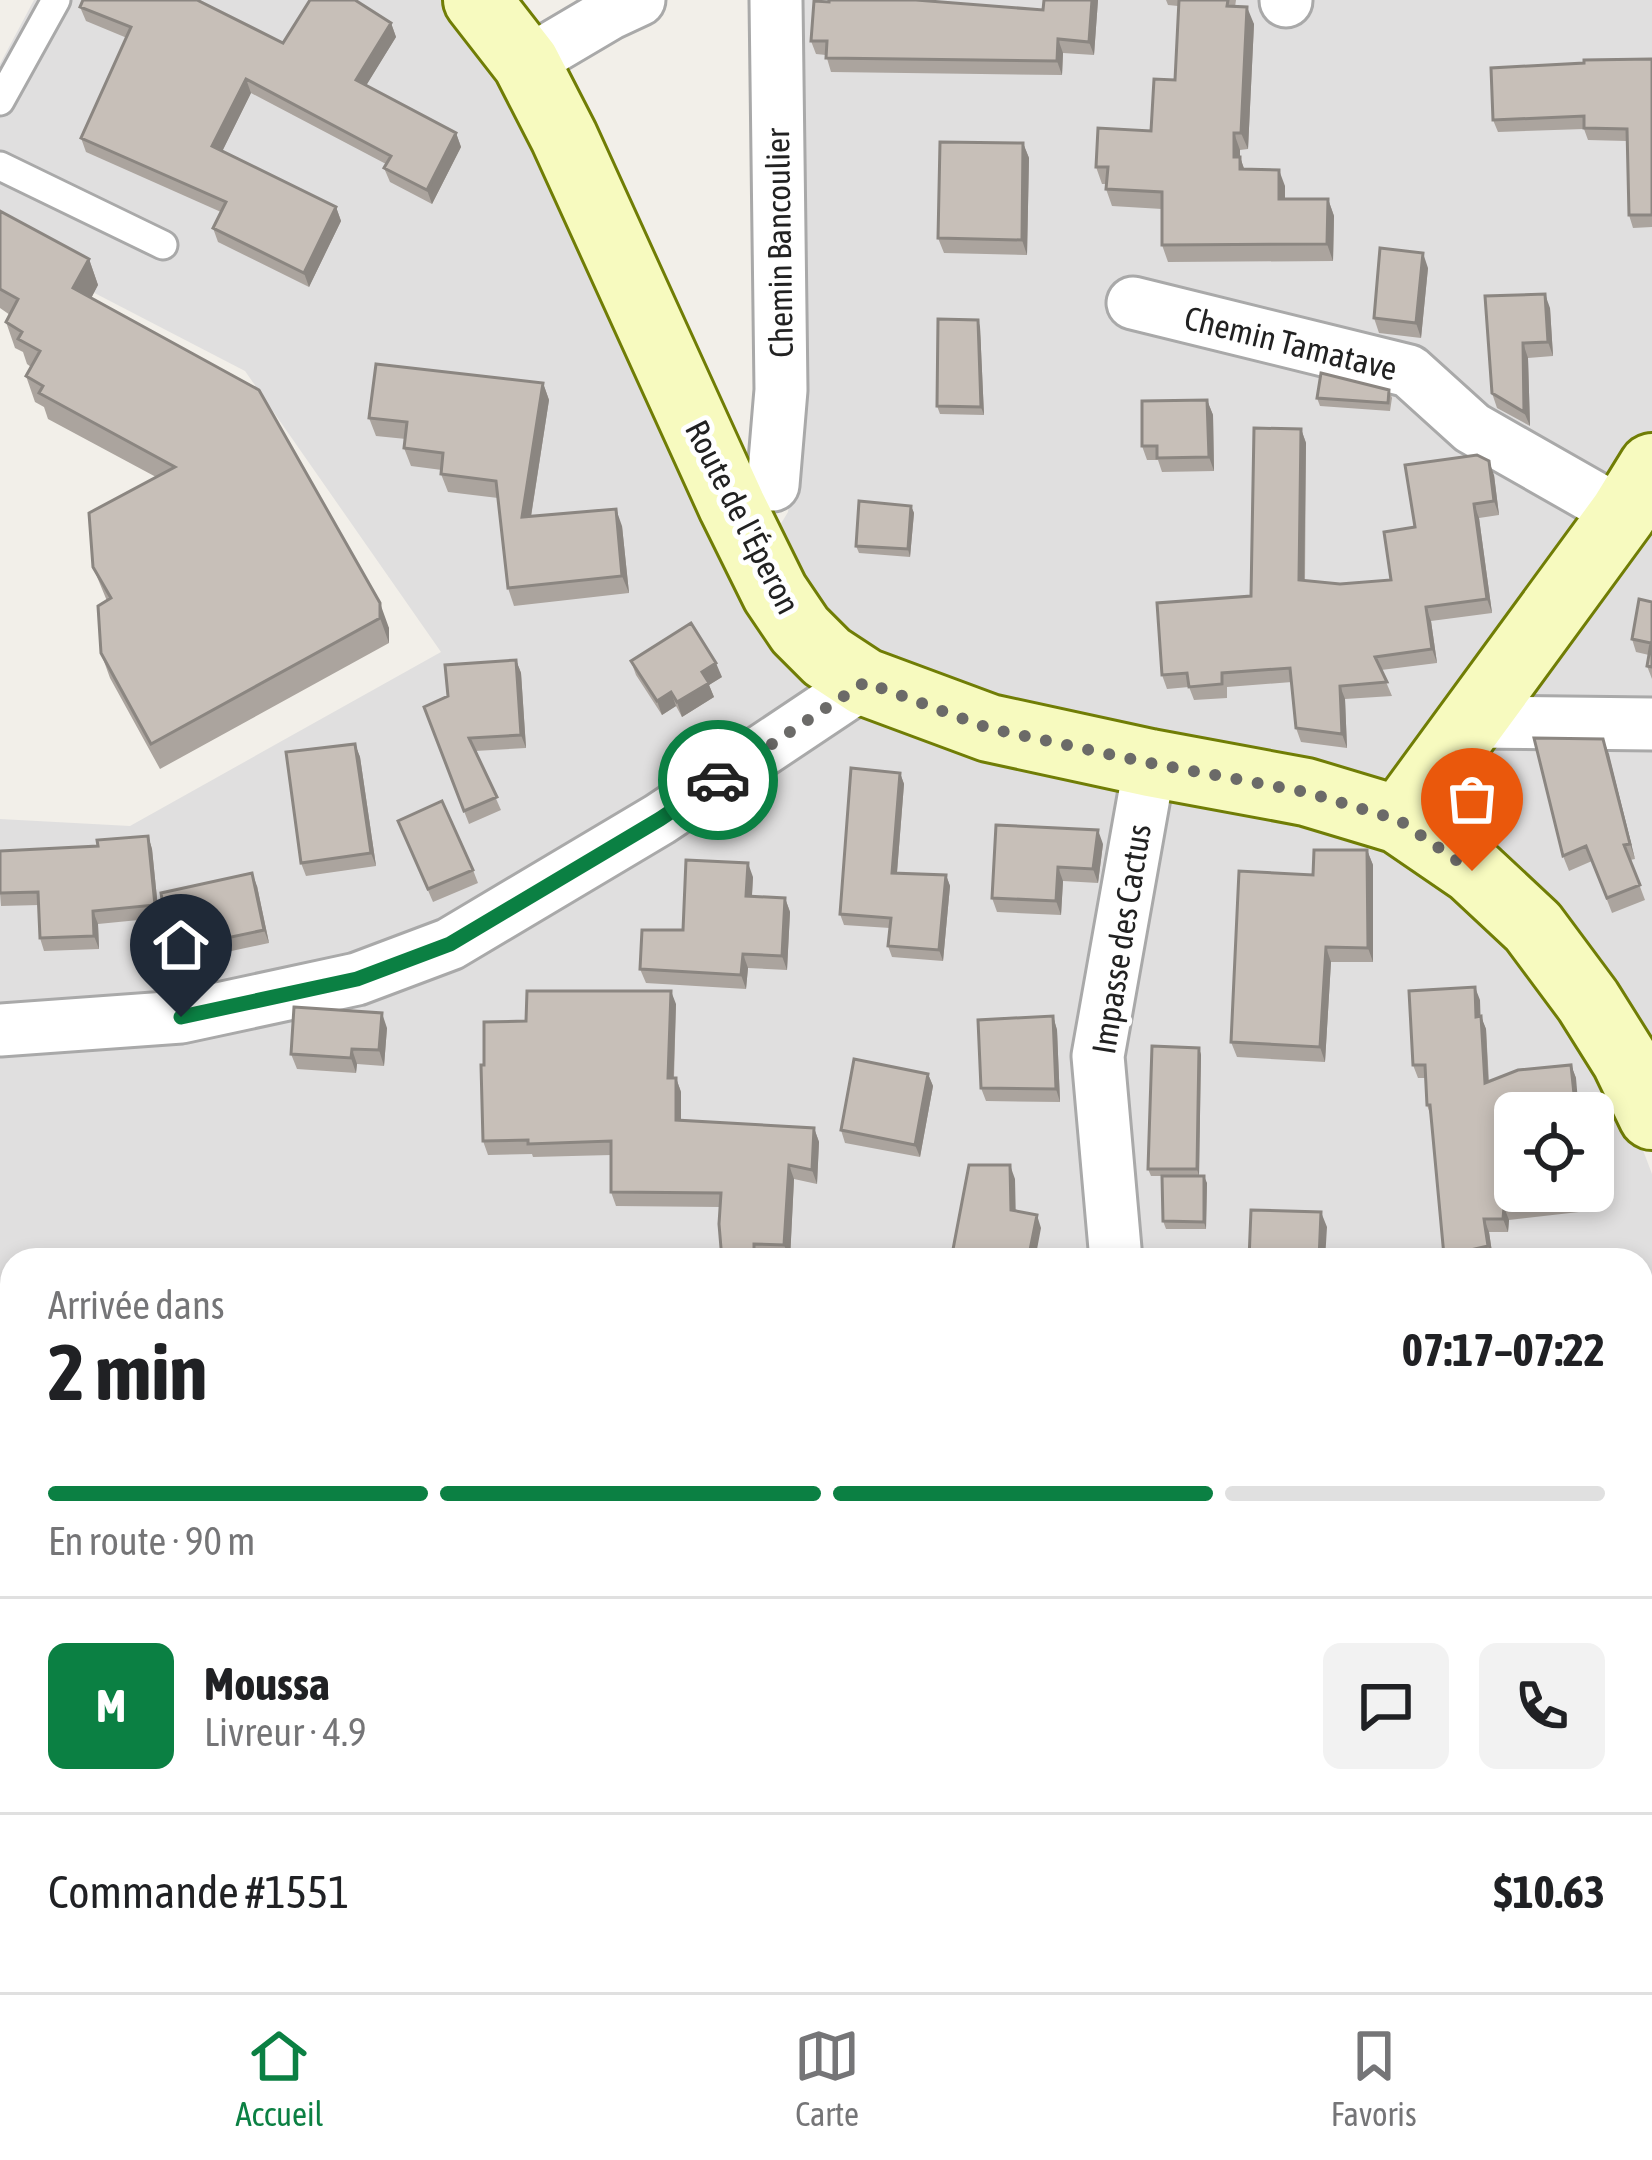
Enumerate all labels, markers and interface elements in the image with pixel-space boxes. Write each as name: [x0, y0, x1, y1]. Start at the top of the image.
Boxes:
street label: Chemin Bancoulier: [758, 127, 800, 358]
street label: Chemin Tamatave: [1181, 298, 1401, 388]
street label: Route de l'Éperon: [678, 414, 808, 620]
courier: [658, 720, 778, 840]
icon: car: [685, 747, 751, 813]
pin: [1421, 748, 1523, 871]
icon: bag: [1439, 766, 1505, 832]
street label: Impasse des Cactus: [1084, 821, 1158, 1057]
pin: [130, 894, 232, 1017]
icon: home: [148, 912, 214, 978]
map controls: [1494, 1092, 1614, 1212]
button: locate: [1494, 1092, 1614, 1212]
text: Arrivée dans: [48, 1283, 225, 1327]
text: 07:17–07:22: [1402, 1324, 1605, 1376]
text: 2 min: [48, 1327, 207, 1417]
text: En route · 90 m: [48, 1519, 255, 1563]
button: chat: [1323, 1643, 1449, 1769]
button: phone: [1479, 1643, 1605, 1769]
text: Moussa: [204, 1658, 330, 1710]
text: M: [96, 1680, 126, 1732]
text: Livreur · 4.9: [204, 1710, 366, 1754]
text: Commande #1551: [48, 1866, 349, 1918]
text: $10.63: [1493, 1866, 1605, 1918]
tab: Accueil: [235, 2023, 323, 2133]
tab: Carte: [794, 2023, 860, 2133]
tab: Favoris: [1331, 2023, 1417, 2133]

